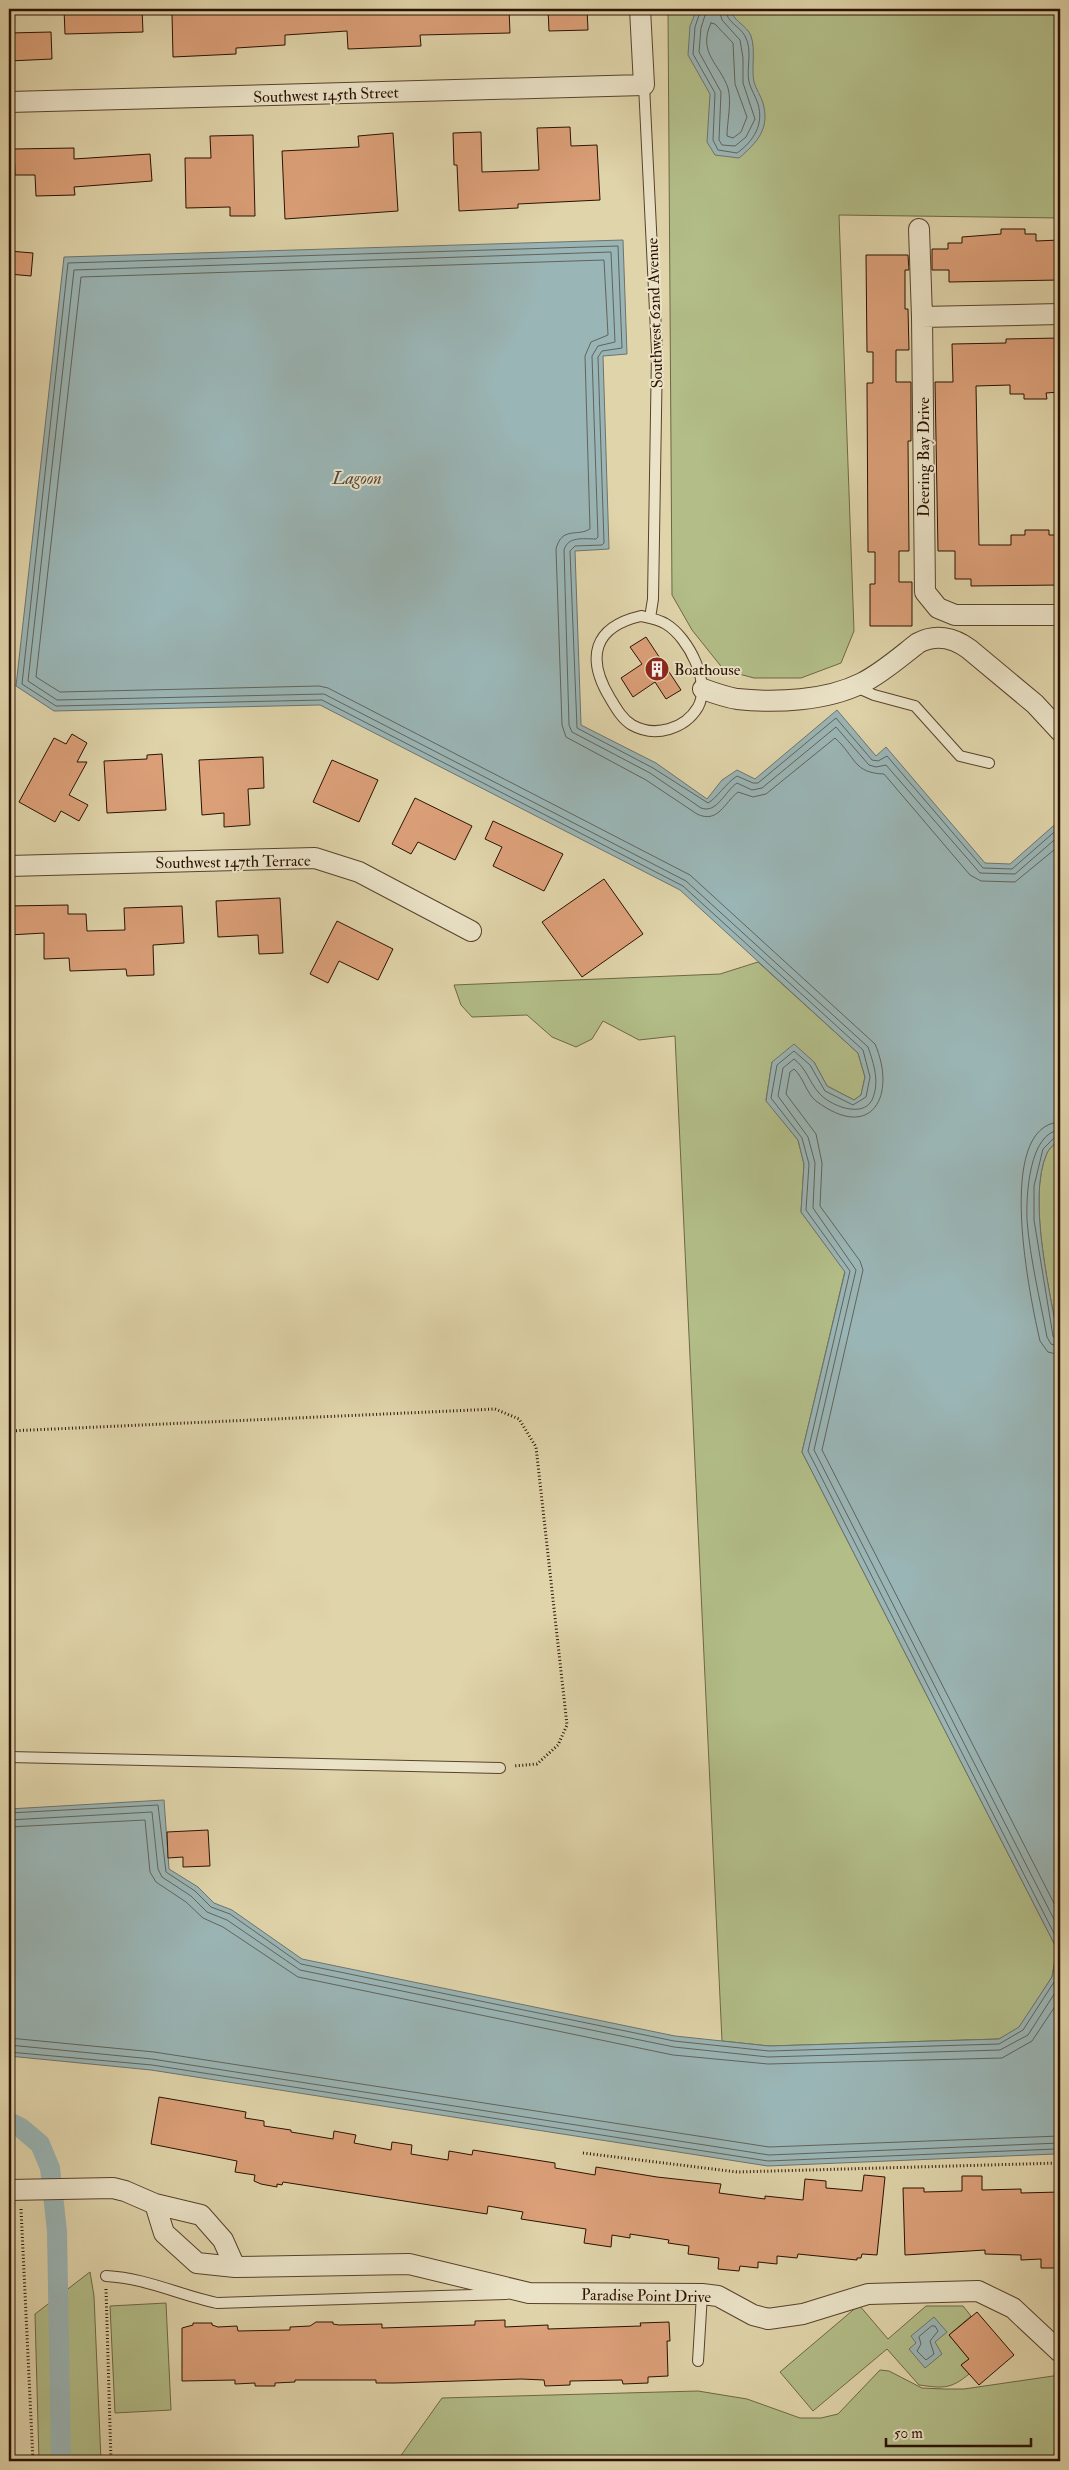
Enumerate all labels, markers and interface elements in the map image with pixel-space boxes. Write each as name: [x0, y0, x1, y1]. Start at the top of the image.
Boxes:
street label: Southwest 145th Street: [253, 82, 399, 108]
street label: Southwest 62nd Avenue: [642, 237, 668, 389]
street label: Deering Bay Drive: [914, 397, 934, 517]
water label: Lagoon: [331, 467, 382, 490]
building icon: Boathouse: [644, 656, 670, 682]
place label: Boathouse: [674, 660, 741, 680]
street label: Southwest 147th Terrace: [155, 851, 311, 873]
street label: Paradise Point Drive: [581, 2285, 711, 2307]
scale bar: [886, 2415, 1032, 2447]
text: 50 m: [894, 2424, 923, 2443]

